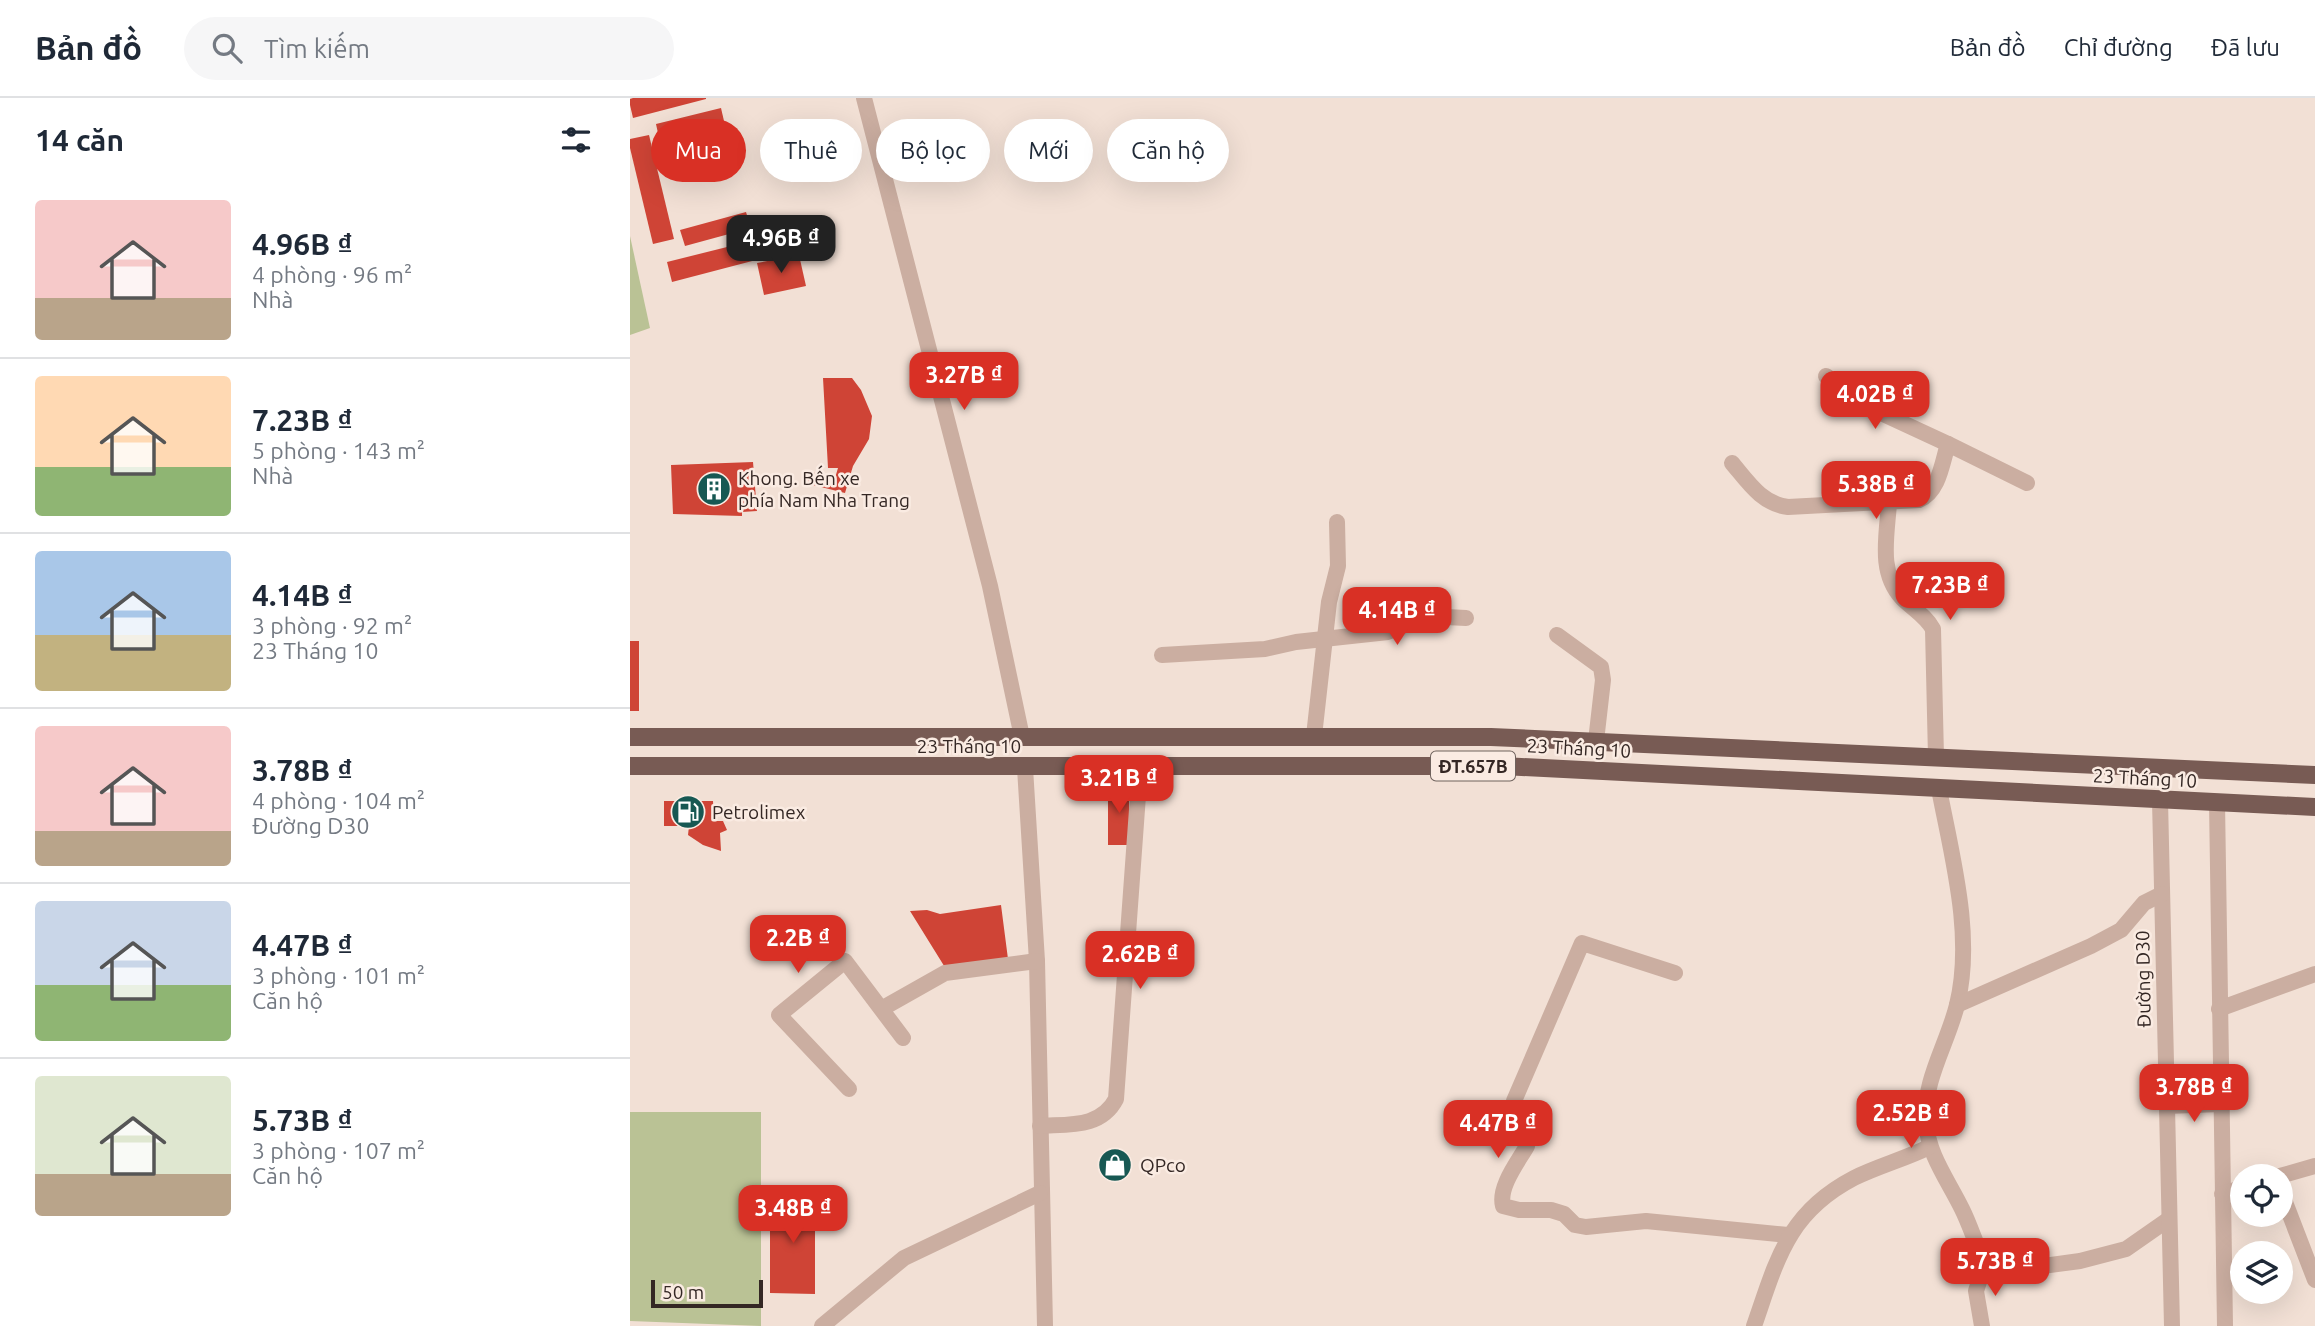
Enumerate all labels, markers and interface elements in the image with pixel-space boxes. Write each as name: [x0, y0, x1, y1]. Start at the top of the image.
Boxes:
search box: [184, 17, 674, 80]
text: Bản đồ: [35, 29, 142, 66]
icon: search: [208, 29, 246, 67]
text: Tìm kiếm: [264, 34, 370, 63]
text: Bản đồ: [1950, 34, 2026, 61]
text: Chỉ đường: [2064, 34, 2173, 61]
text: Đã lưu: [2211, 34, 2280, 61]
chip: Mua: [651, 119, 746, 182]
chip: Thuê: [760, 119, 862, 182]
chip: Bộ lọc: [876, 119, 990, 182]
chip: Mới: [1004, 119, 1093, 182]
chip: Căn hộ: [1107, 119, 1229, 182]
icon: filters: [557, 121, 595, 159]
text: 14 căn: [35, 123, 124, 157]
pin: 4.96B ₫: [716, 216, 846, 275]
text: 4.96B ₫: [742, 225, 820, 250]
text: 4.96B ₫: [252, 227, 353, 261]
icon: home: [91, 228, 175, 312]
text: 4 phòng · 96 m²: [252, 262, 412, 287]
text: Nhà: [252, 287, 293, 312]
pin: 3.27B ₫: [899, 352, 1029, 412]
text: 3.27B ₫: [925, 362, 1003, 387]
pin: 4.02B ₫: [1810, 372, 1940, 431]
text: 4.02B ₫: [1836, 381, 1914, 406]
text: 7.23B ₫: [252, 403, 353, 437]
icon: home: [91, 404, 175, 488]
text: 5 phòng · 143 m²: [252, 438, 425, 463]
pin: 5.38B ₫: [1811, 462, 1941, 521]
text: Nhà: [252, 463, 293, 488]
place label: Khong. Bến xe phía Nam Nha Trang: [738, 465, 910, 511]
building icon: Khong. Bến xe phía Nam Nha Trang: [695, 470, 733, 508]
text: 5.38B ₫: [1837, 471, 1915, 496]
pin: 7.23B ₫: [1885, 562, 2015, 622]
text: 7.23B ₫: [1911, 572, 1989, 597]
text: 4.14B ₫: [252, 578, 353, 612]
icon: home: [91, 579, 175, 663]
pin: 4.14B ₫: [1332, 588, 1462, 647]
text: 4.14B ₫: [1358, 597, 1436, 622]
text: 3 phòng · 92 m²: [252, 613, 412, 638]
text: 23 Tháng 10: [252, 638, 379, 663]
street label: 23 Tháng 10: [1526, 734, 1632, 762]
street label: 23 Tháng 10: [917, 735, 1021, 757]
road number: ĐT.657B: [1431, 752, 1515, 780]
text: 3.78B ₫: [252, 753, 353, 787]
icon: home: [91, 754, 175, 838]
pin: 3.21B ₫: [1054, 756, 1184, 815]
street label: 23 Tháng 10: [2092, 764, 2198, 792]
text: 3.21B ₫: [1080, 765, 1158, 790]
text: 4 phòng · 104 m²: [252, 788, 425, 813]
fuel station icon: Petrolimex: [669, 793, 707, 831]
place label: Petrolimex: [712, 801, 806, 823]
text: Đường D30: [252, 813, 369, 838]
pin: 2.2B ₫: [741, 916, 855, 975]
text: 2.2B ₫: [766, 925, 830, 950]
text: 4.47B ₫: [252, 928, 353, 962]
icon: home: [91, 929, 175, 1013]
street label: Đường D30: [2131, 930, 2155, 1028]
pin: 2.62B ₫: [1075, 932, 1205, 991]
text: 2.62B ₫: [1101, 941, 1179, 966]
text: 3 phòng · 101 m²: [252, 963, 425, 988]
text: Căn hộ: [252, 988, 323, 1013]
pin: 3.78B ₫: [2129, 1065, 2259, 1124]
text: 3.78B ₫: [2155, 1074, 2233, 1099]
pin: 2.52B ₫: [1846, 1090, 1976, 1150]
pin: 4.47B ₫: [1433, 1100, 1563, 1160]
text: 2.52B ₫: [1872, 1100, 1950, 1125]
text: 5.73B ₫: [252, 1103, 353, 1137]
icon: home: [91, 1104, 175, 1188]
text: 4.47B ₫: [1459, 1110, 1537, 1135]
text: 3 phòng · 107 m²: [252, 1138, 425, 1163]
shop icon: QPco: [1096, 1146, 1134, 1184]
place label: QPco: [1140, 1154, 1186, 1176]
text: Căn hộ: [252, 1163, 323, 1188]
map controls: [2230, 1164, 2293, 1304]
button: locate: [2230, 1164, 2293, 1227]
pin: 3.48B ₫: [728, 1186, 858, 1245]
text: 3.48B ₫: [754, 1195, 832, 1220]
pin: 5.73B ₫: [1930, 1238, 2060, 1298]
button: layers: [2230, 1241, 2293, 1304]
text: 5.73B ₫: [1956, 1248, 2034, 1273]
scale bar: [651, 1277, 763, 1309]
text: 50 m: [662, 1281, 704, 1303]

